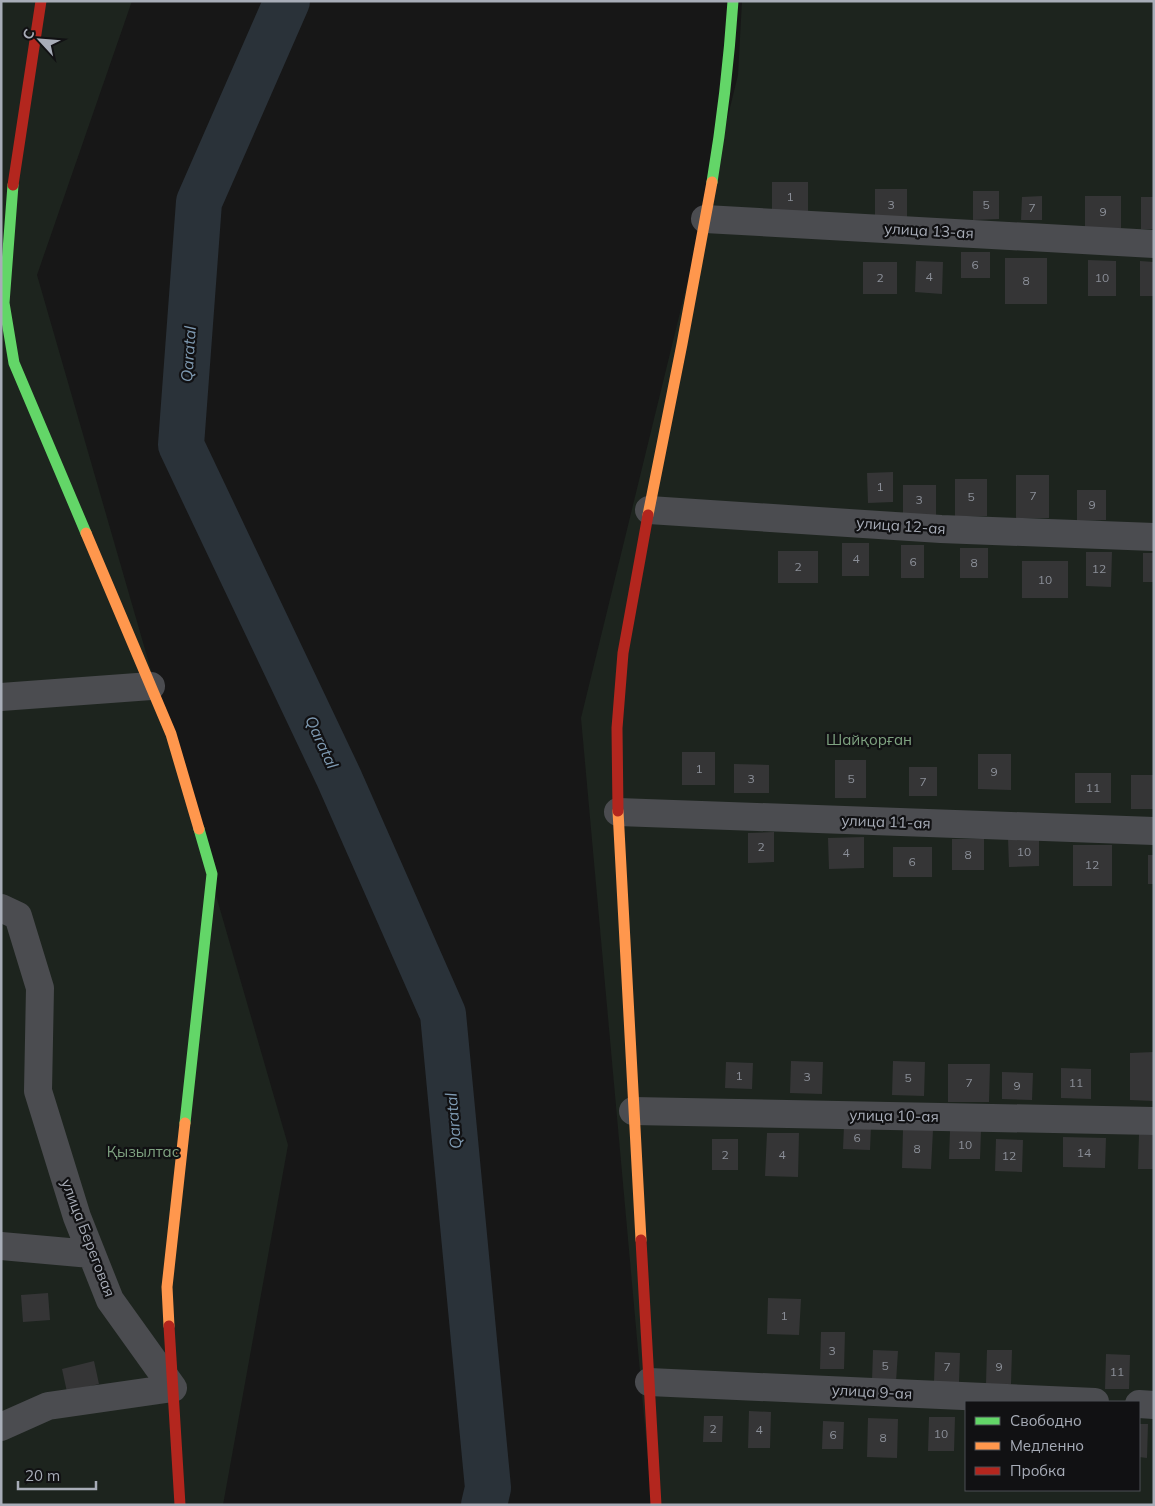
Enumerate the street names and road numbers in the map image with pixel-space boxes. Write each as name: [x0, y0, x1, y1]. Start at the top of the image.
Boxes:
street label: улица 13-ая: [884, 219, 974, 242]
street label: улица 12-ая: [856, 513, 946, 538]
street label: улица 11-ая: [841, 810, 931, 833]
street label: улица 10-ая: [849, 1105, 939, 1126]
street label: улица Береговая: [57, 1176, 120, 1299]
street label: улица 9-ая: [831, 1380, 913, 1403]

